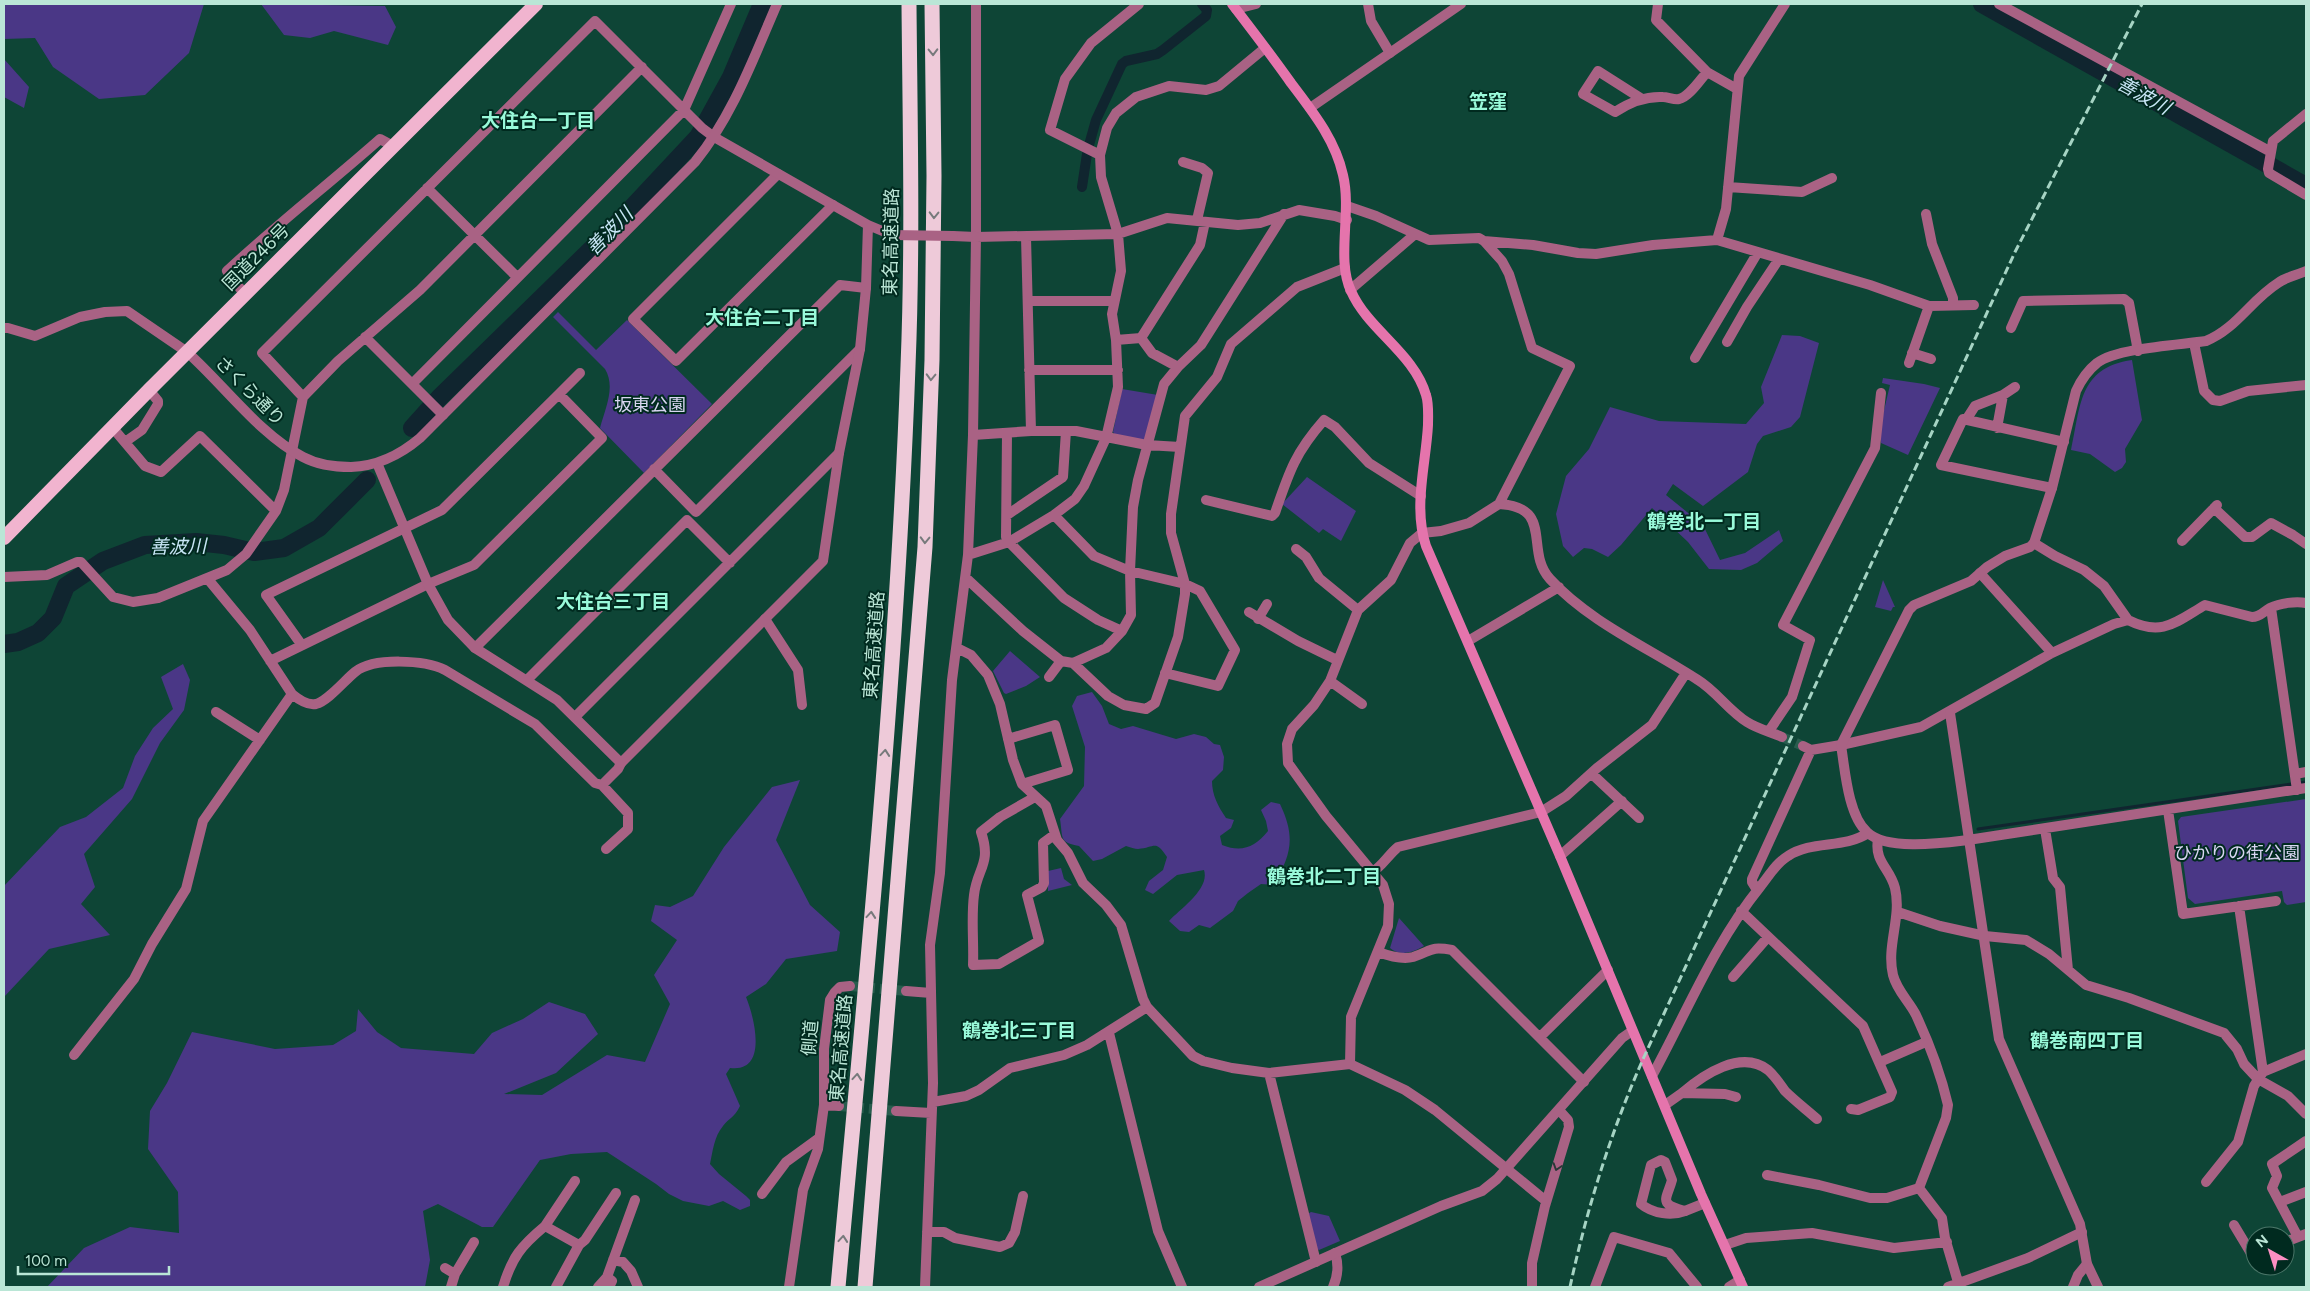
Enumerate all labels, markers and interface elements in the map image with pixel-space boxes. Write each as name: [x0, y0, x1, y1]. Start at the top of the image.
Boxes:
one-way arrow: [928, 49, 938, 57]
water label: 善波川: [2113, 72, 2176, 120]
district label: 笠窪: [1469, 90, 1507, 113]
district label: 大住台一丁目: [481, 109, 595, 132]
street label: 東名高速道路: [879, 188, 903, 296]
water label: 善波川: [581, 201, 639, 260]
one-way arrow: [929, 212, 939, 219]
street label: 国道246号: [218, 219, 294, 295]
district label: 大住台二丁目: [705, 306, 819, 329]
street label: さくら通り: [210, 351, 290, 431]
one-way arrow: [926, 374, 937, 382]
park label: 坂東公園: [614, 394, 686, 416]
district label: 鶴巻北一丁目: [1647, 510, 1761, 533]
water label: 善波川: [149, 534, 209, 558]
one-way arrow: [920, 536, 931, 544]
district label: 大住台三丁目: [556, 590, 670, 613]
street label: 東名高速道路: [859, 590, 889, 700]
one-way arrow: [879, 749, 890, 757]
park label: ひかりの街公園: [2174, 842, 2300, 864]
district label: 鶴巻北二丁目: [1267, 865, 1381, 888]
one-way arrow: [866, 911, 877, 919]
street label: 東名高速道路: [825, 993, 857, 1103]
street label: 側道: [797, 1019, 823, 1057]
district label: 鶴巻北三丁目: [962, 1019, 1076, 1042]
district label: 鶴巻南四丁目: [2030, 1029, 2144, 1052]
one-way arrow: [851, 1073, 862, 1081]
one-way arrow: [1553, 1163, 1563, 1171]
north arrow: [2245, 1226, 2295, 1276]
text: N: [2253, 1231, 2272, 1251]
one-way arrow: [837, 1234, 848, 1242]
scale bar: [18, 1244, 169, 1276]
text: 100 m: [25, 1252, 67, 1270]

